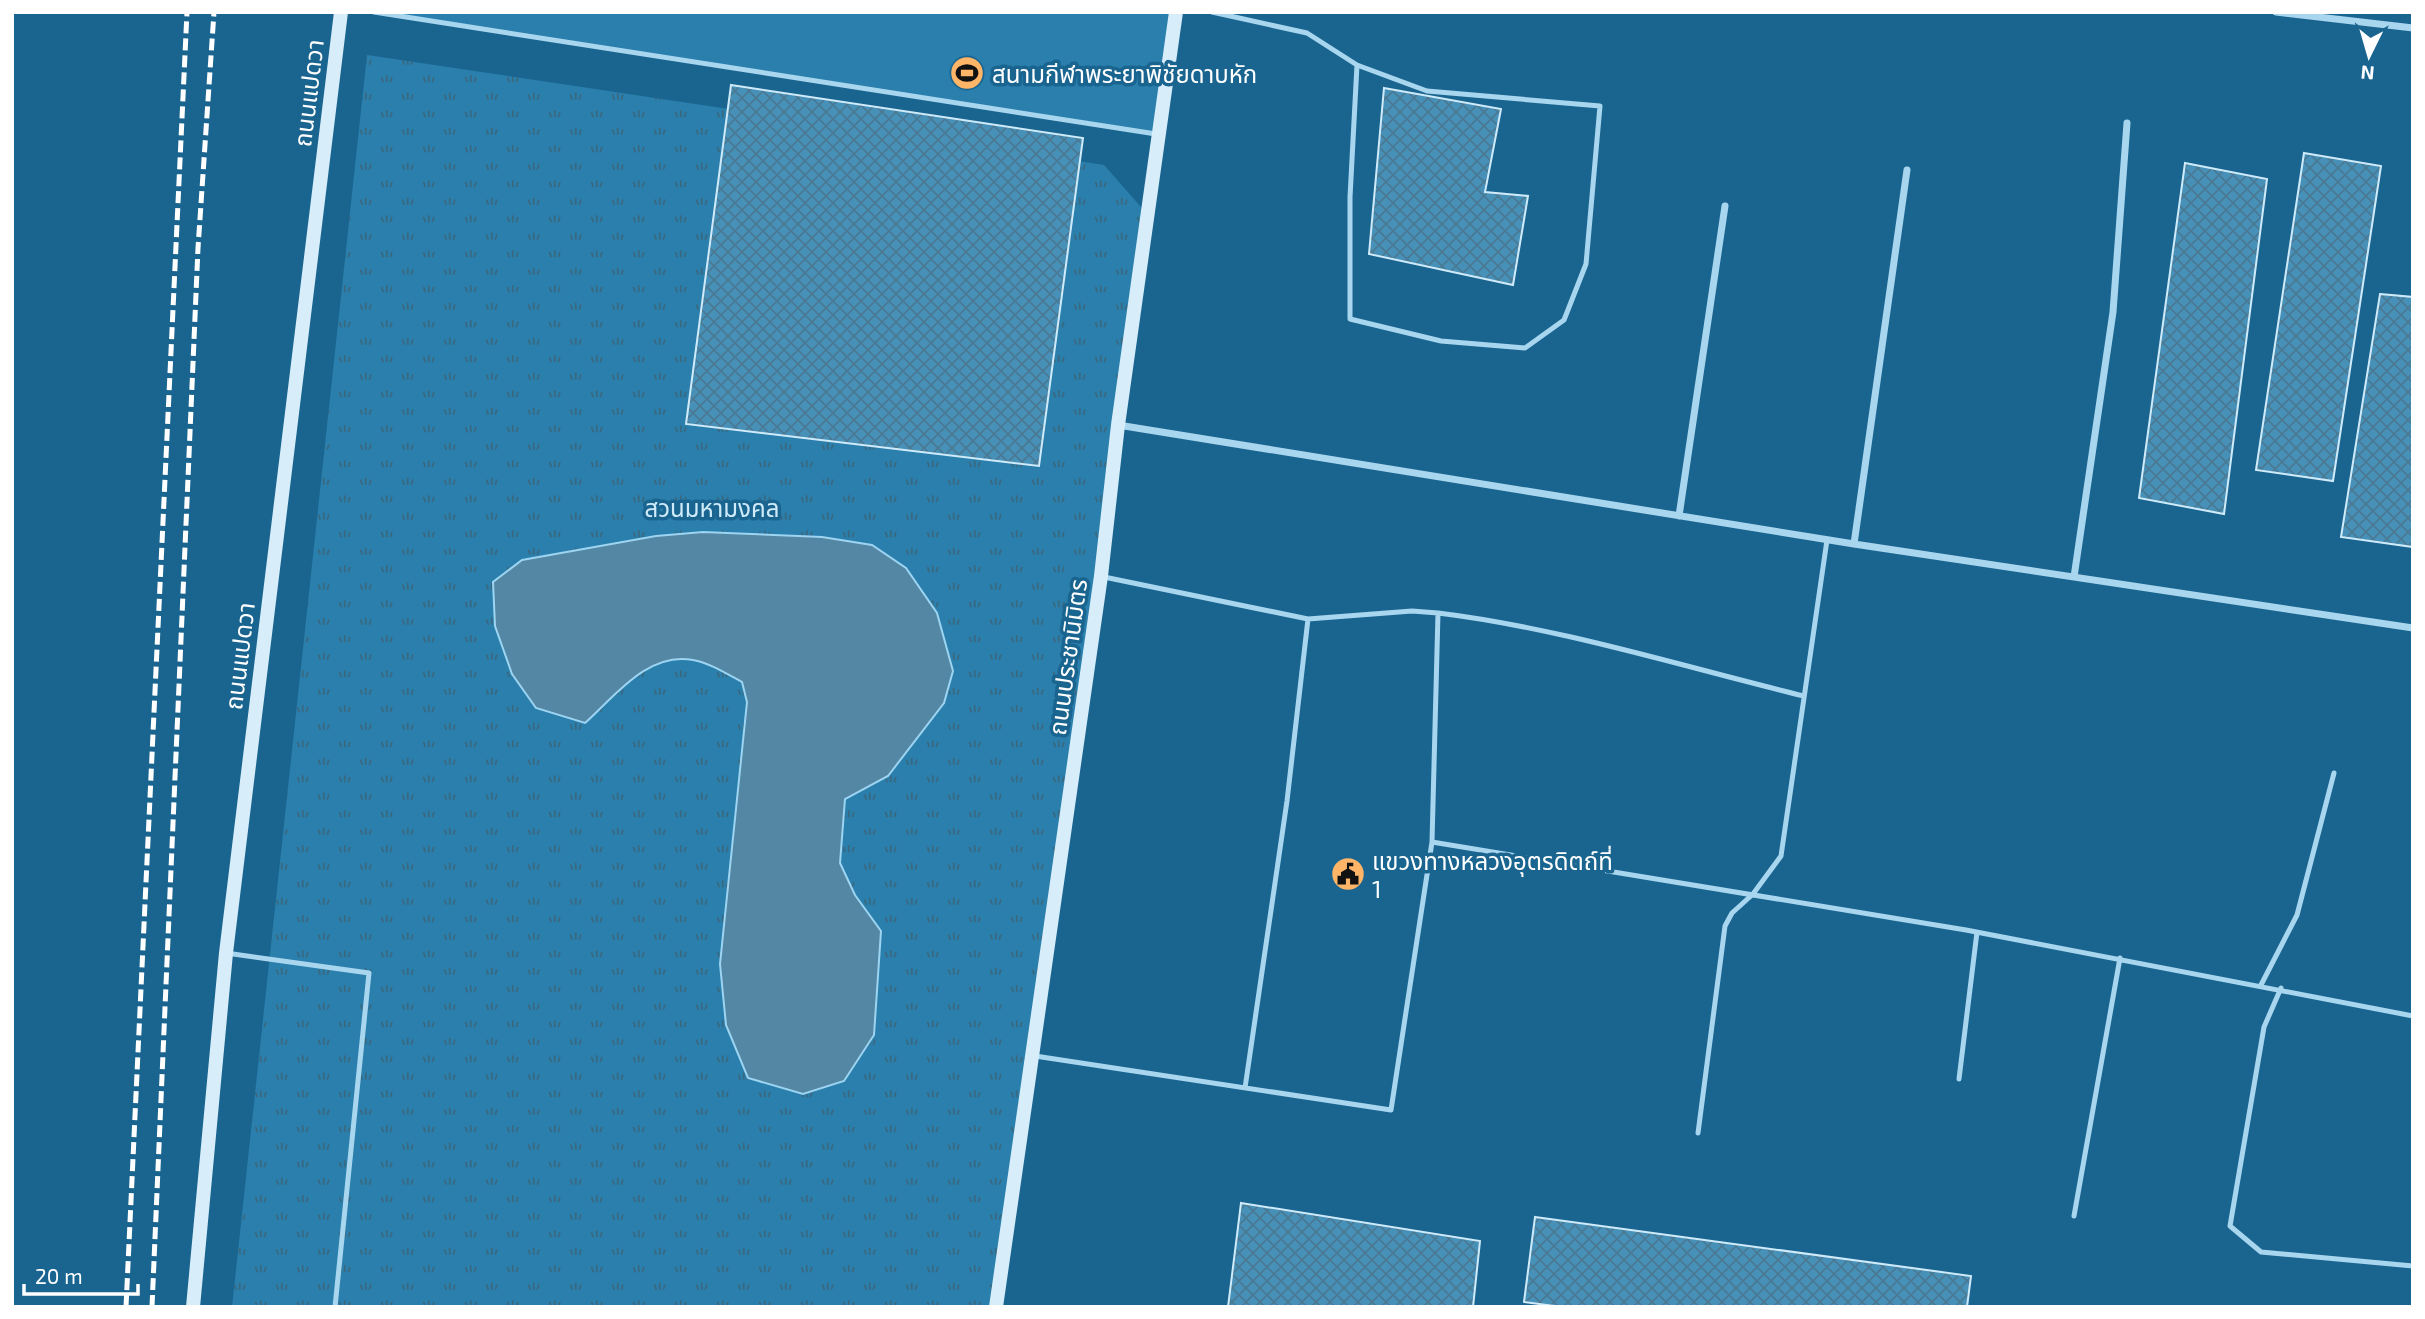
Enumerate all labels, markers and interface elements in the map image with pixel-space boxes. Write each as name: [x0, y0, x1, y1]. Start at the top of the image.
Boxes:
north arrow: [2334, 21, 2404, 91]
street label: ถนนแปดวา: [287, 38, 329, 148]
sports icon: สนามกีฬาพระยาพิชัยดาบหัก: [948, 54, 986, 92]
place label: สนามกีฬาพระยาพิชัยดาบหัก: [992, 59, 1257, 88]
text: N: [2360, 61, 2375, 85]
park label: สวนมหามงคล: [645, 493, 779, 522]
street label: ถนนประชานิมิตร: [1042, 577, 1092, 737]
street label: ถนนแปดวา: [218, 601, 260, 711]
place label: แขวงทางหลวงอุตรดิตถ์ที่ 1: [1372, 845, 1613, 903]
public building icon: แขวงทางหลวงอุตรดิตถ์ที่ 1: [1329, 855, 1367, 893]
scale bar: [24, 1252, 138, 1296]
text: 20 m: [35, 1263, 83, 1288]

